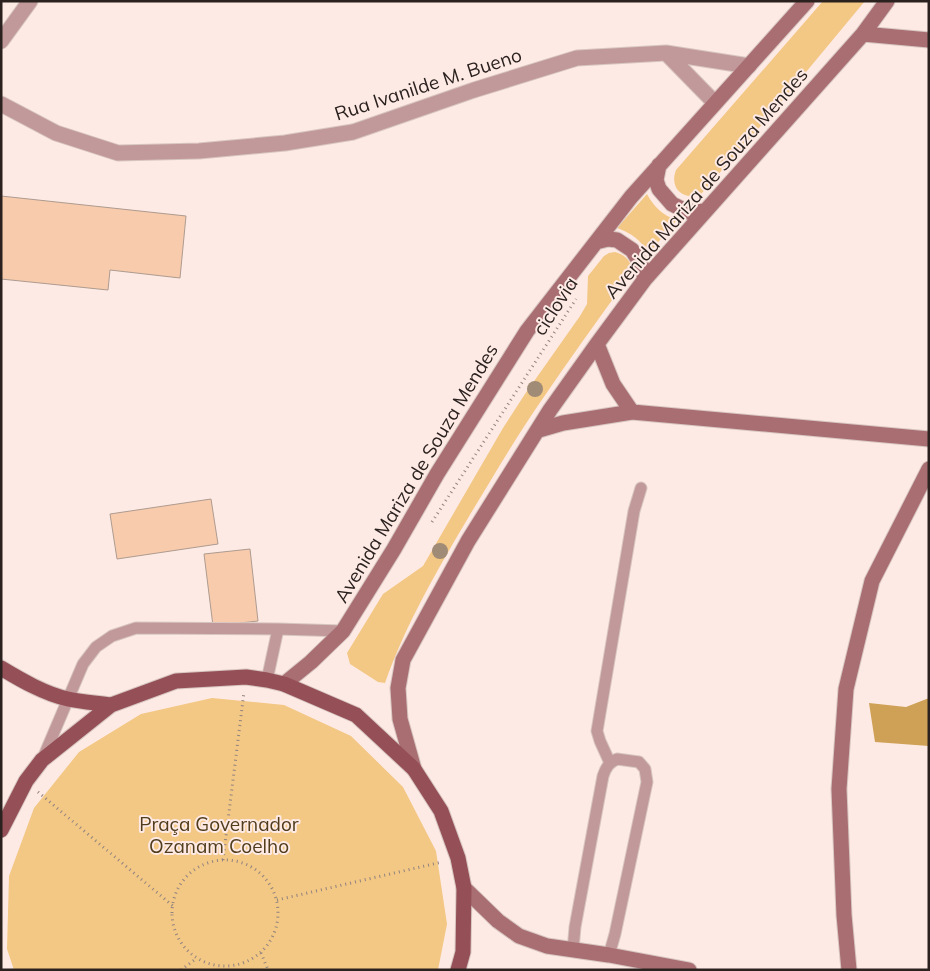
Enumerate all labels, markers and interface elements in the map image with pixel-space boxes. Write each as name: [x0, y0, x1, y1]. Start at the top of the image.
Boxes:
street label: Rua Ivanilde M. Bueno: [331, 42, 525, 126]
street label: Avenida Mariza de Souza Mendes: [599, 63, 813, 303]
street label: ciclovia: [527, 272, 583, 340]
street label: Avenida Mariza de Souza Mendes: [329, 339, 503, 607]
park label: Praça Governador Ozanam Coelho: [139, 812, 299, 858]

